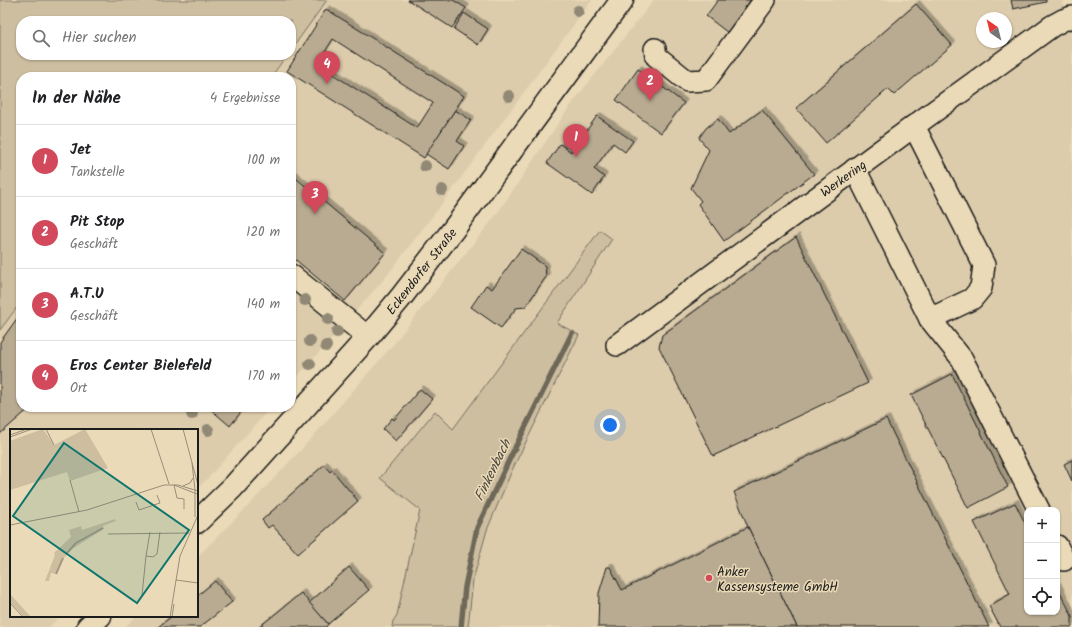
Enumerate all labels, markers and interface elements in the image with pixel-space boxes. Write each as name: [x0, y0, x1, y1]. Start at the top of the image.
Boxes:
north arrow: [976, 12, 1012, 48]
search box: [16, 16, 296, 60]
text: Hier suchen: [62, 26, 136, 50]
icon: search: [30, 27, 52, 49]
pin: 4: [314, 51, 340, 84]
pin: 2: [637, 68, 663, 101]
text: In der Nähe: [32, 85, 121, 112]
text: 4 Ergebnisse: [210, 88, 280, 109]
pin: 1: [563, 124, 589, 157]
text: Jet: [70, 138, 91, 162]
text: 1: [43, 150, 47, 171]
text: 100 m: [247, 150, 280, 171]
street label: Werkering: [816, 155, 871, 203]
text: Tankstelle: [70, 162, 125, 183]
pin: 3: [302, 181, 328, 214]
text: Pit Stop: [70, 210, 125, 234]
text: 2: [41, 222, 49, 243]
text: 120 m: [246, 222, 280, 243]
street label: Eckendorfer Straße: [382, 224, 463, 320]
text: Geschäft: [70, 234, 118, 255]
text: A.T.U: [70, 282, 104, 306]
text: 3: [41, 294, 49, 315]
text: 140 m: [247, 294, 280, 315]
text: Geschäft: [70, 306, 118, 327]
text: Eros Center Bielefeld: [70, 354, 211, 378]
text: 4: [41, 366, 49, 387]
text: 170 m: [248, 366, 280, 387]
text: Ort: [70, 378, 87, 399]
your location: [600, 415, 620, 435]
inset map: [10, 429, 198, 617]
water label: Finkenbach: [469, 435, 518, 505]
map controls: [1024, 507, 1060, 615]
button: +: [1024, 507, 1060, 543]
button: −: [1024, 543, 1060, 579]
place label: Anker Kassensysteme GmbH: [717, 562, 838, 598]
marker: Anker Kassensysteme GmbH: [704, 573, 714, 583]
button: locate: [1024, 579, 1060, 615]

